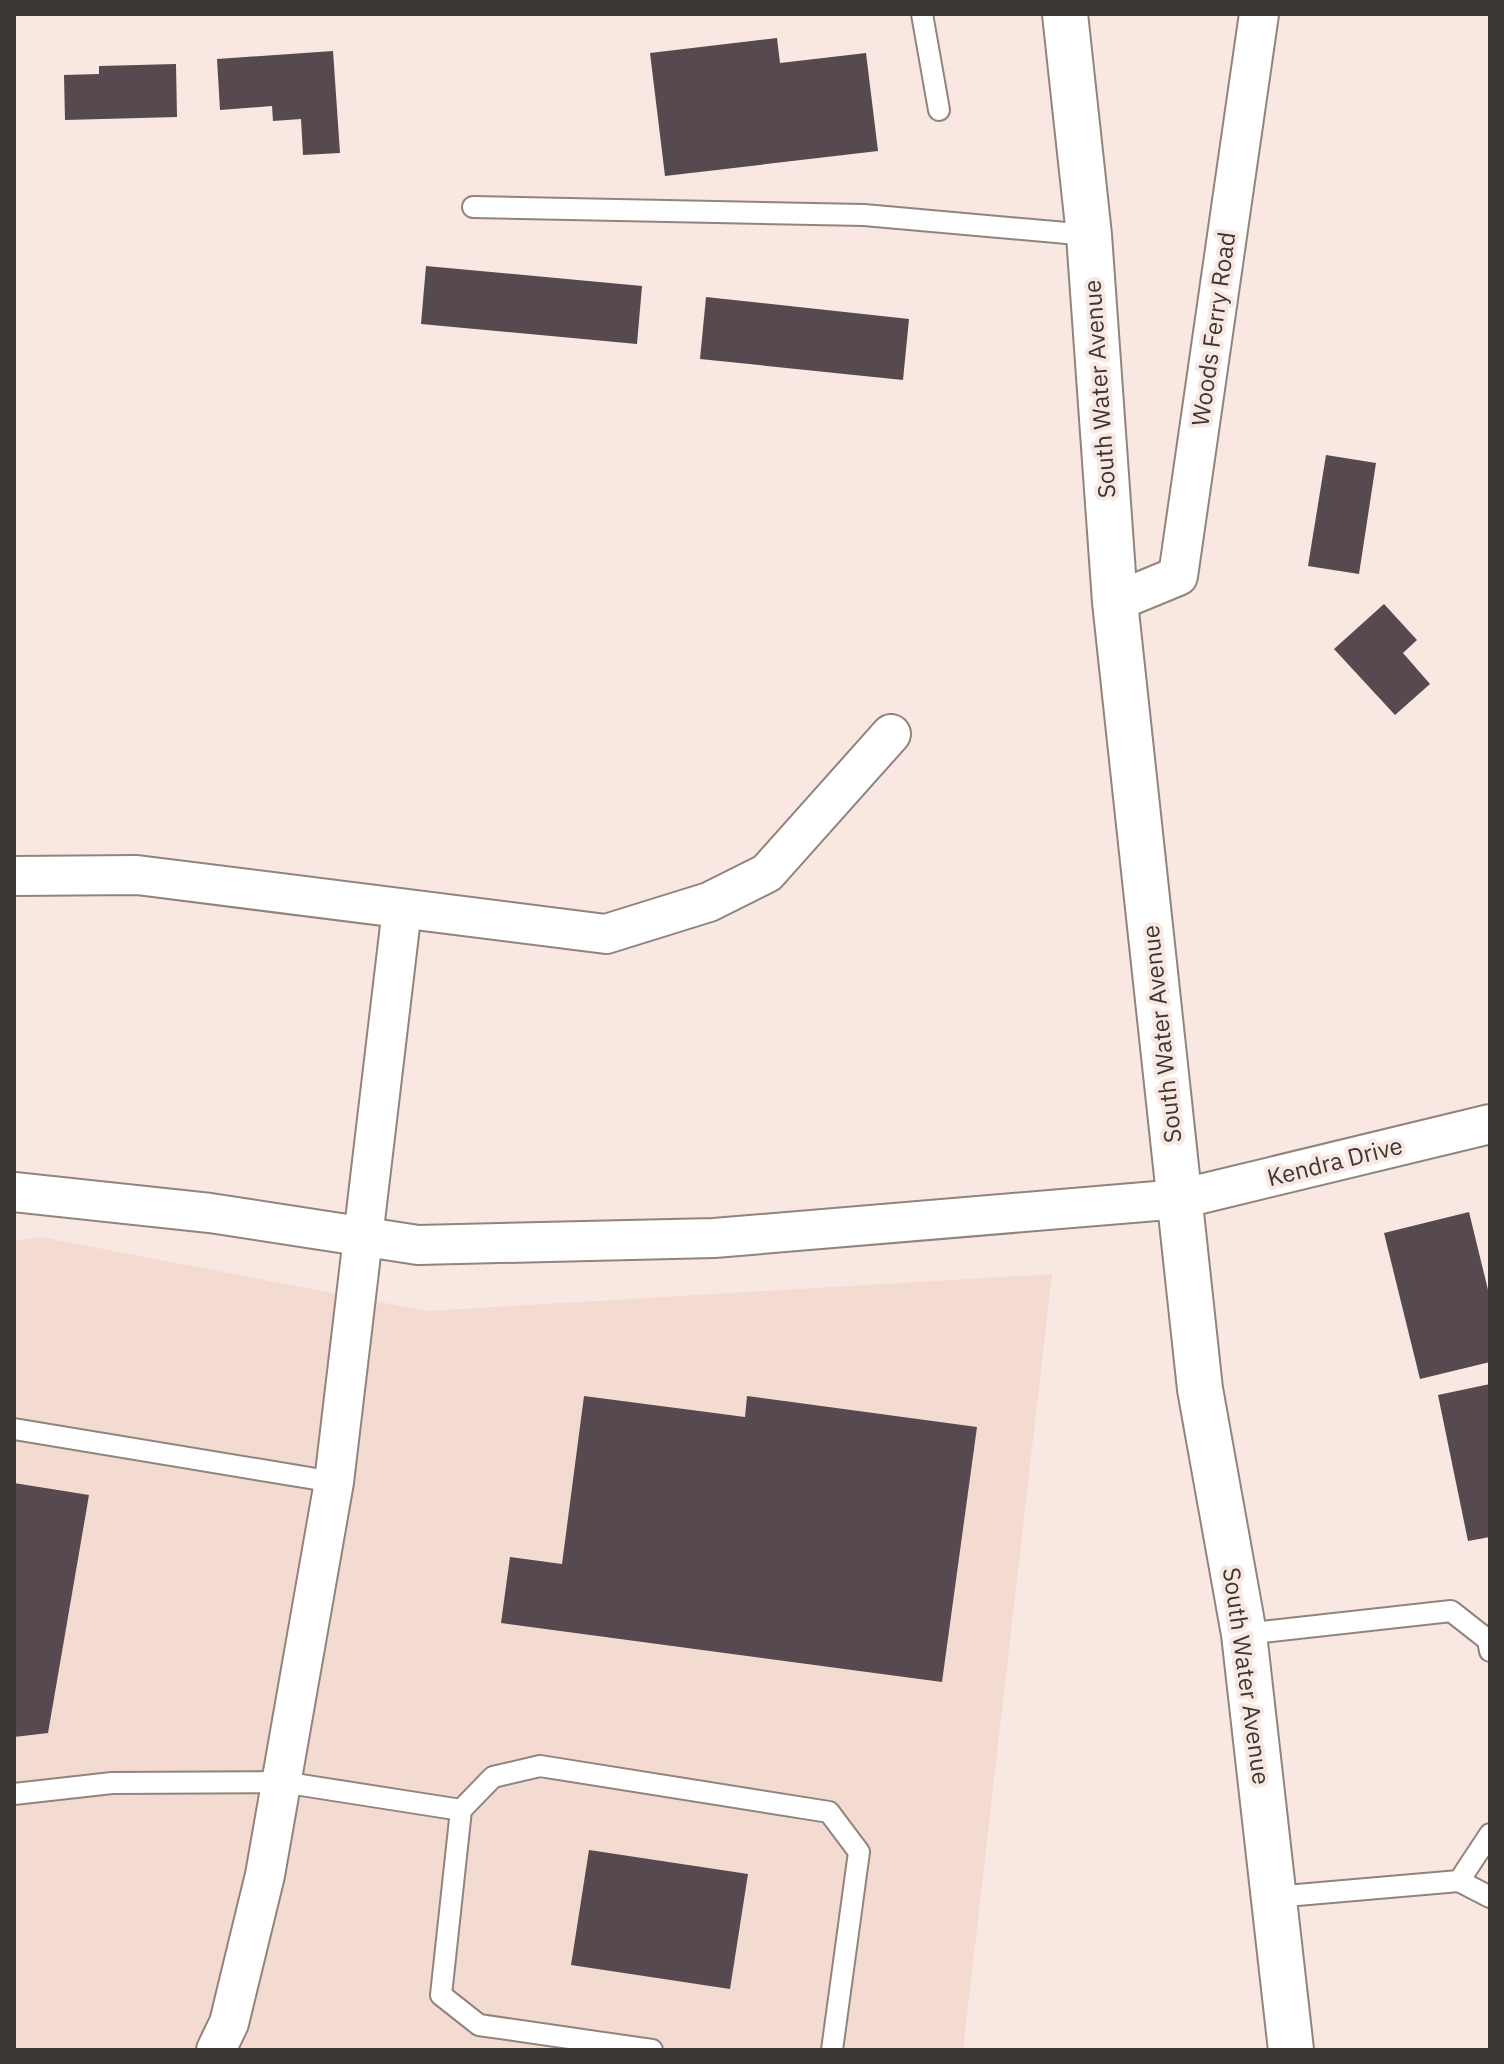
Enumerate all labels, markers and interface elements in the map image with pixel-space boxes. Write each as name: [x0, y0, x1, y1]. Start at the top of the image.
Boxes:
street label: Woods Ferry Road: [1184, 230, 1242, 428]
street label: South Water Avenue: [1075, 279, 1123, 499]
street label: South Water Avenue: [1134, 924, 1188, 1145]
street label: Kendra Drive: [1264, 1129, 1406, 1193]
street label: South Water Avenue: [1216, 1565, 1278, 1786]

